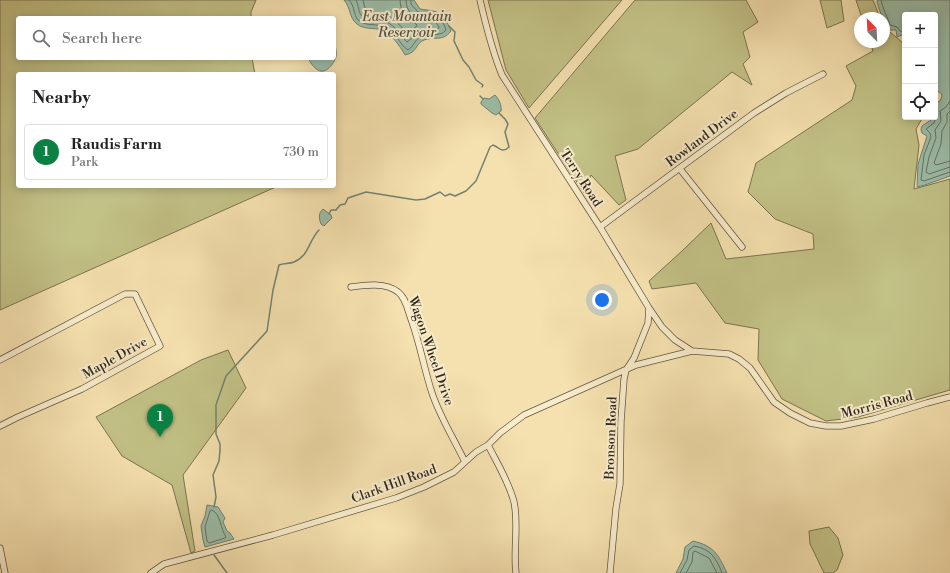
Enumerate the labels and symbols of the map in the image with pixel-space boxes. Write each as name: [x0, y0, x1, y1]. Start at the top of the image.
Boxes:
water label: East Mountain Reservoir: [361, 8, 452, 42]
north arrow: [854, 12, 890, 48]
street label: Rowland Drive: [663, 105, 742, 170]
street label: Terry Road: [556, 146, 606, 210]
your location: [592, 290, 612, 310]
street label: Wagon Wheel Drive: [405, 293, 457, 408]
street label: Maple Drive: [80, 333, 151, 382]
street label: Morris Road: [839, 388, 915, 422]
street label: Bronson Road: [602, 396, 620, 481]
pin: 1: [147, 404, 173, 437]
street label: Clark Hill Road: [349, 461, 439, 507]

